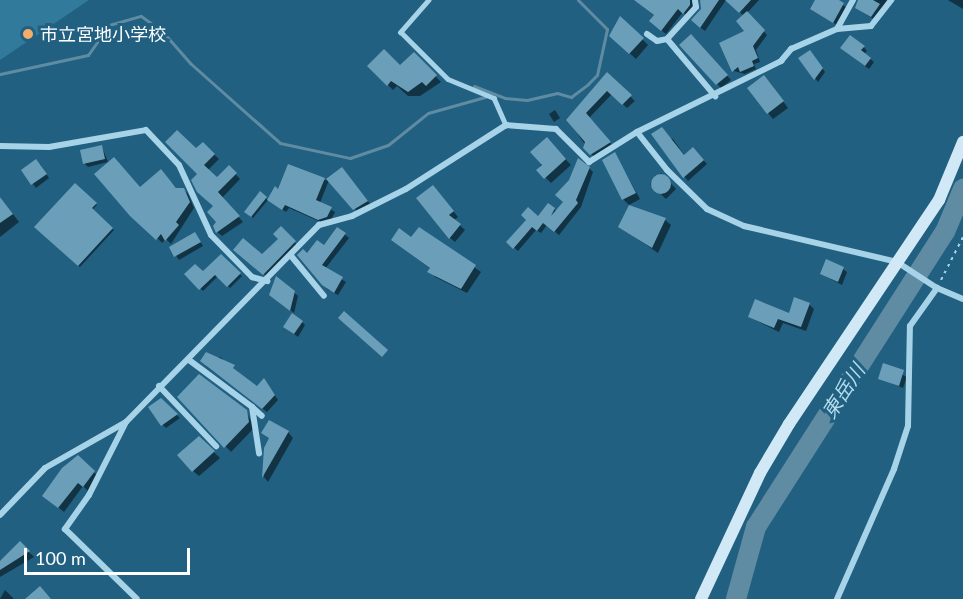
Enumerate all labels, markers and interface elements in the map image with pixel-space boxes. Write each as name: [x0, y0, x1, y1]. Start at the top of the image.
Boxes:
place label: 市立宮地小学校: [40, 23, 166, 45]
marker: 市立宮地小学校: [21, 27, 35, 41]
water label: 東岳川: [817, 359, 869, 423]
scale bar: [27, 536, 194, 574]
text: 100 m: [35, 547, 86, 569]

